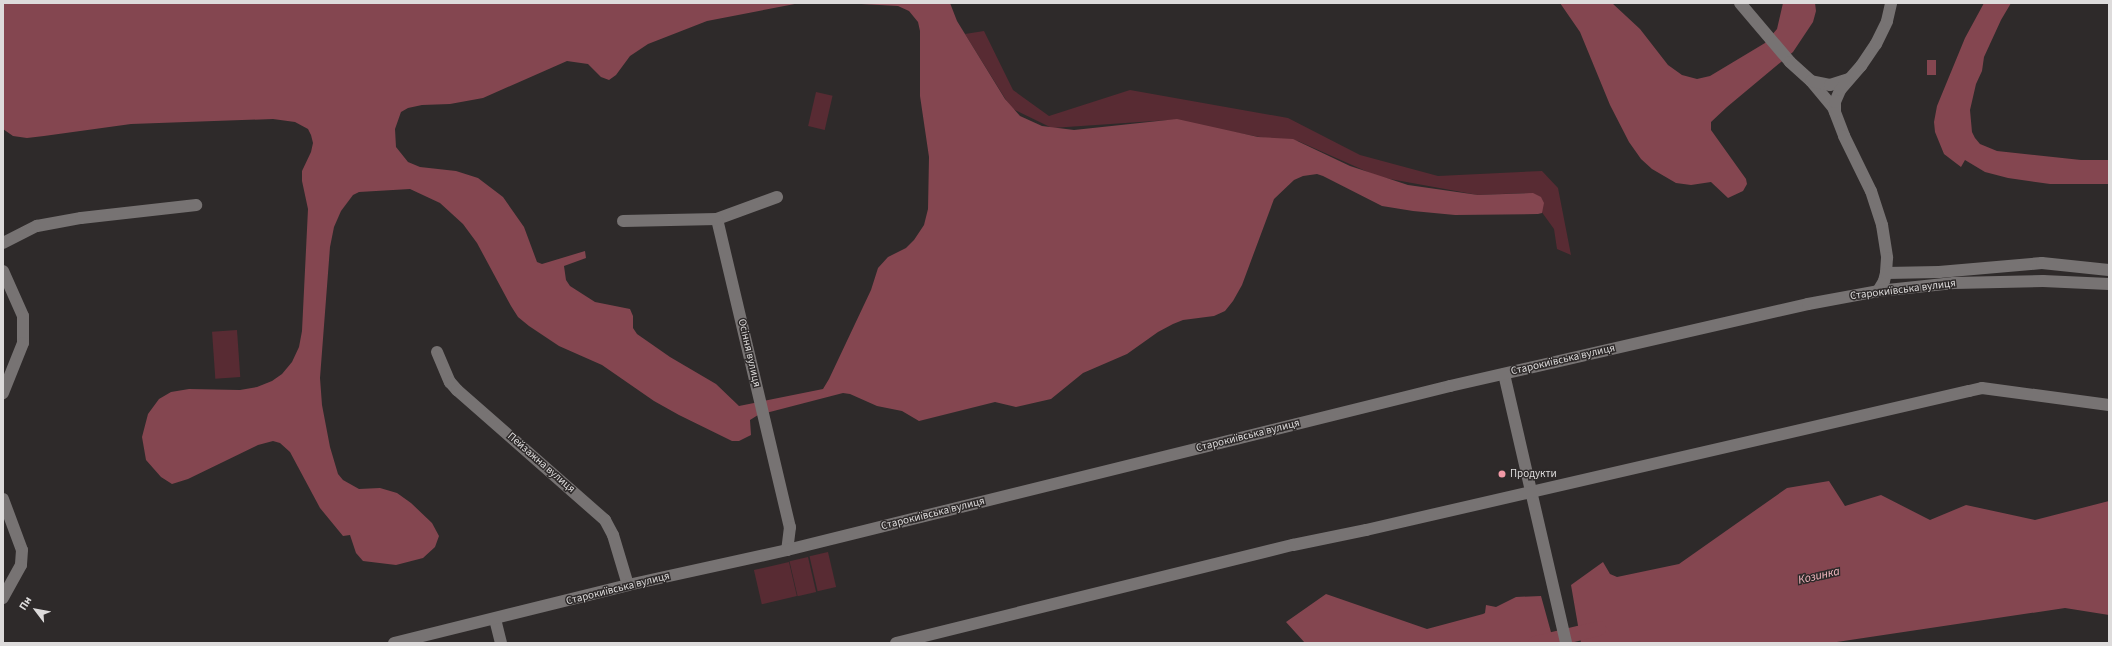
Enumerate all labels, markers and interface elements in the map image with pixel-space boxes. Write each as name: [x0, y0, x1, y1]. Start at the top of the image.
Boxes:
street label: Старокиївська вулиця: [1849, 277, 1957, 303]
street label: Осіння вулиця: [735, 318, 763, 388]
street label: Старокиївська вулиця: [1510, 342, 1616, 378]
street label: Старокиївська вулиця: [1195, 417, 1301, 455]
street label: Пейзажна вулиця: [504, 430, 578, 496]
place label: Продукти: [1510, 467, 1557, 481]
marker: Продукти: [1497, 469, 1507, 479]
street label: Старокиївська вулиця: [880, 495, 986, 533]
water label: Козинка: [1797, 564, 1841, 588]
street label: Старокиївська вулиця: [565, 570, 671, 608]
north arrow: [16, 590, 56, 630]
text: Пн: [15, 594, 35, 613]

